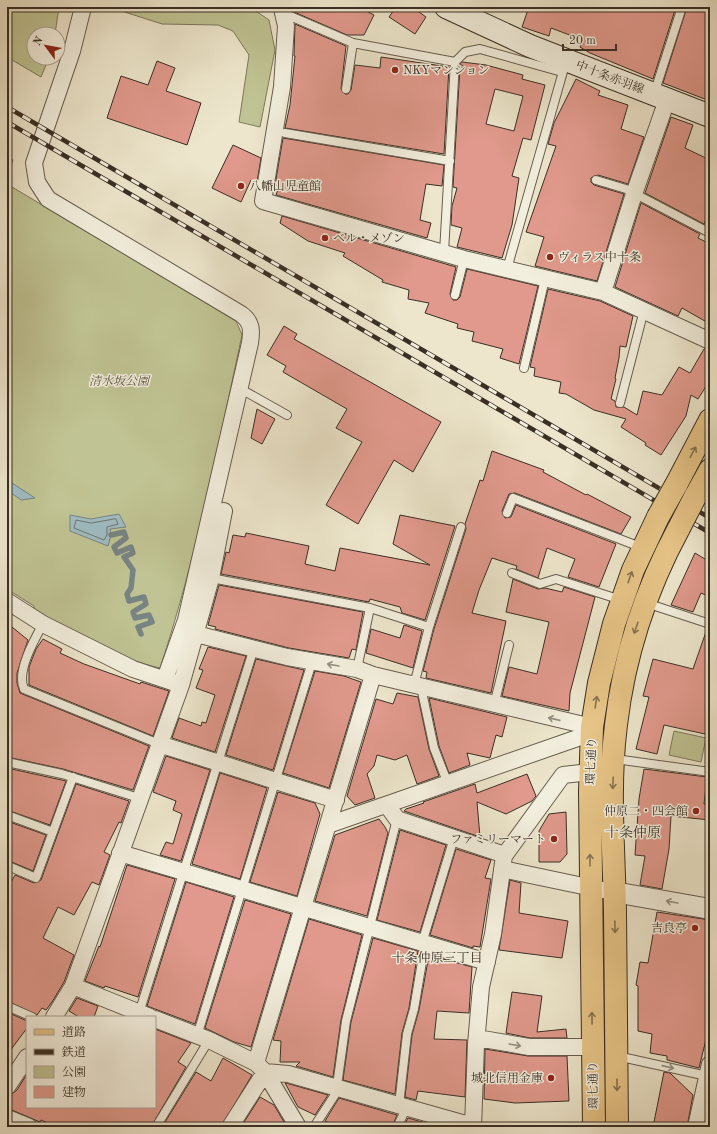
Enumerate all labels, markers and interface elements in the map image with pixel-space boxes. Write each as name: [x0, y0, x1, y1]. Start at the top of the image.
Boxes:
north arrow: [26, 26, 66, 66]
scale bar: [563, 26, 616, 52]
text: N: [32, 35, 46, 48]
text: 20 m: [569, 35, 596, 47]
street label: 中十条赤羽線: [574, 58, 646, 96]
marker: NKYマンション: [390, 65, 400, 75]
place label: NKYマンション: [403, 65, 490, 77]
place label: 八幡山児童館: [249, 179, 321, 193]
marker: 八幡山児童館: [236, 181, 246, 191]
place label: ベル・メゾン: [333, 231, 405, 245]
marker: ベル・メゾン: [320, 233, 330, 243]
place label: ヴィラス中十条: [558, 250, 641, 264]
marker: ヴィラス中十条: [545, 252, 555, 262]
park label: 清水坂公園: [89, 374, 151, 388]
one-way arrow: [690, 447, 697, 459]
one-way arrow: [627, 572, 635, 584]
one-way arrow: [632, 621, 640, 633]
one-way arrow: [327, 661, 340, 669]
one-way arrow: [592, 696, 600, 709]
one-way arrow: [548, 714, 561, 722]
street label: 環七通り: [583, 737, 599, 785]
one-way arrow: [609, 776, 616, 789]
place label: 仲原二・四会館: [604, 804, 688, 818]
marker: 仲原二・四会館: [691, 806, 701, 816]
district label: 十条仲原: [605, 825, 661, 840]
place label: ファミリーマート: [450, 833, 546, 846]
marker: ファミリーマート: [549, 834, 559, 844]
one-way arrow: [586, 854, 594, 867]
one-way arrow: [665, 898, 678, 906]
one-way arrow: [611, 920, 619, 933]
place label: 吉良亭: [651, 921, 687, 935]
marker: 吉良亭: [690, 923, 700, 933]
district label: 十条仲原三丁目: [391, 951, 483, 965]
one-way arrow: [588, 1012, 596, 1025]
legend: [26, 1016, 156, 1108]
text: 道路: [62, 1025, 86, 1039]
one-way arrow: [508, 1041, 521, 1049]
text: 鉄道: [61, 1045, 86, 1059]
street label: 環七通り: [586, 1061, 600, 1109]
one-way arrow: [661, 1064, 674, 1072]
text: 公園: [62, 1066, 86, 1079]
place label: 城北信用金庫: [471, 1071, 543, 1085]
marker: 城北信用金庫: [546, 1073, 556, 1083]
one-way arrow: [613, 1078, 621, 1091]
text: 建物: [62, 1085, 86, 1099]

